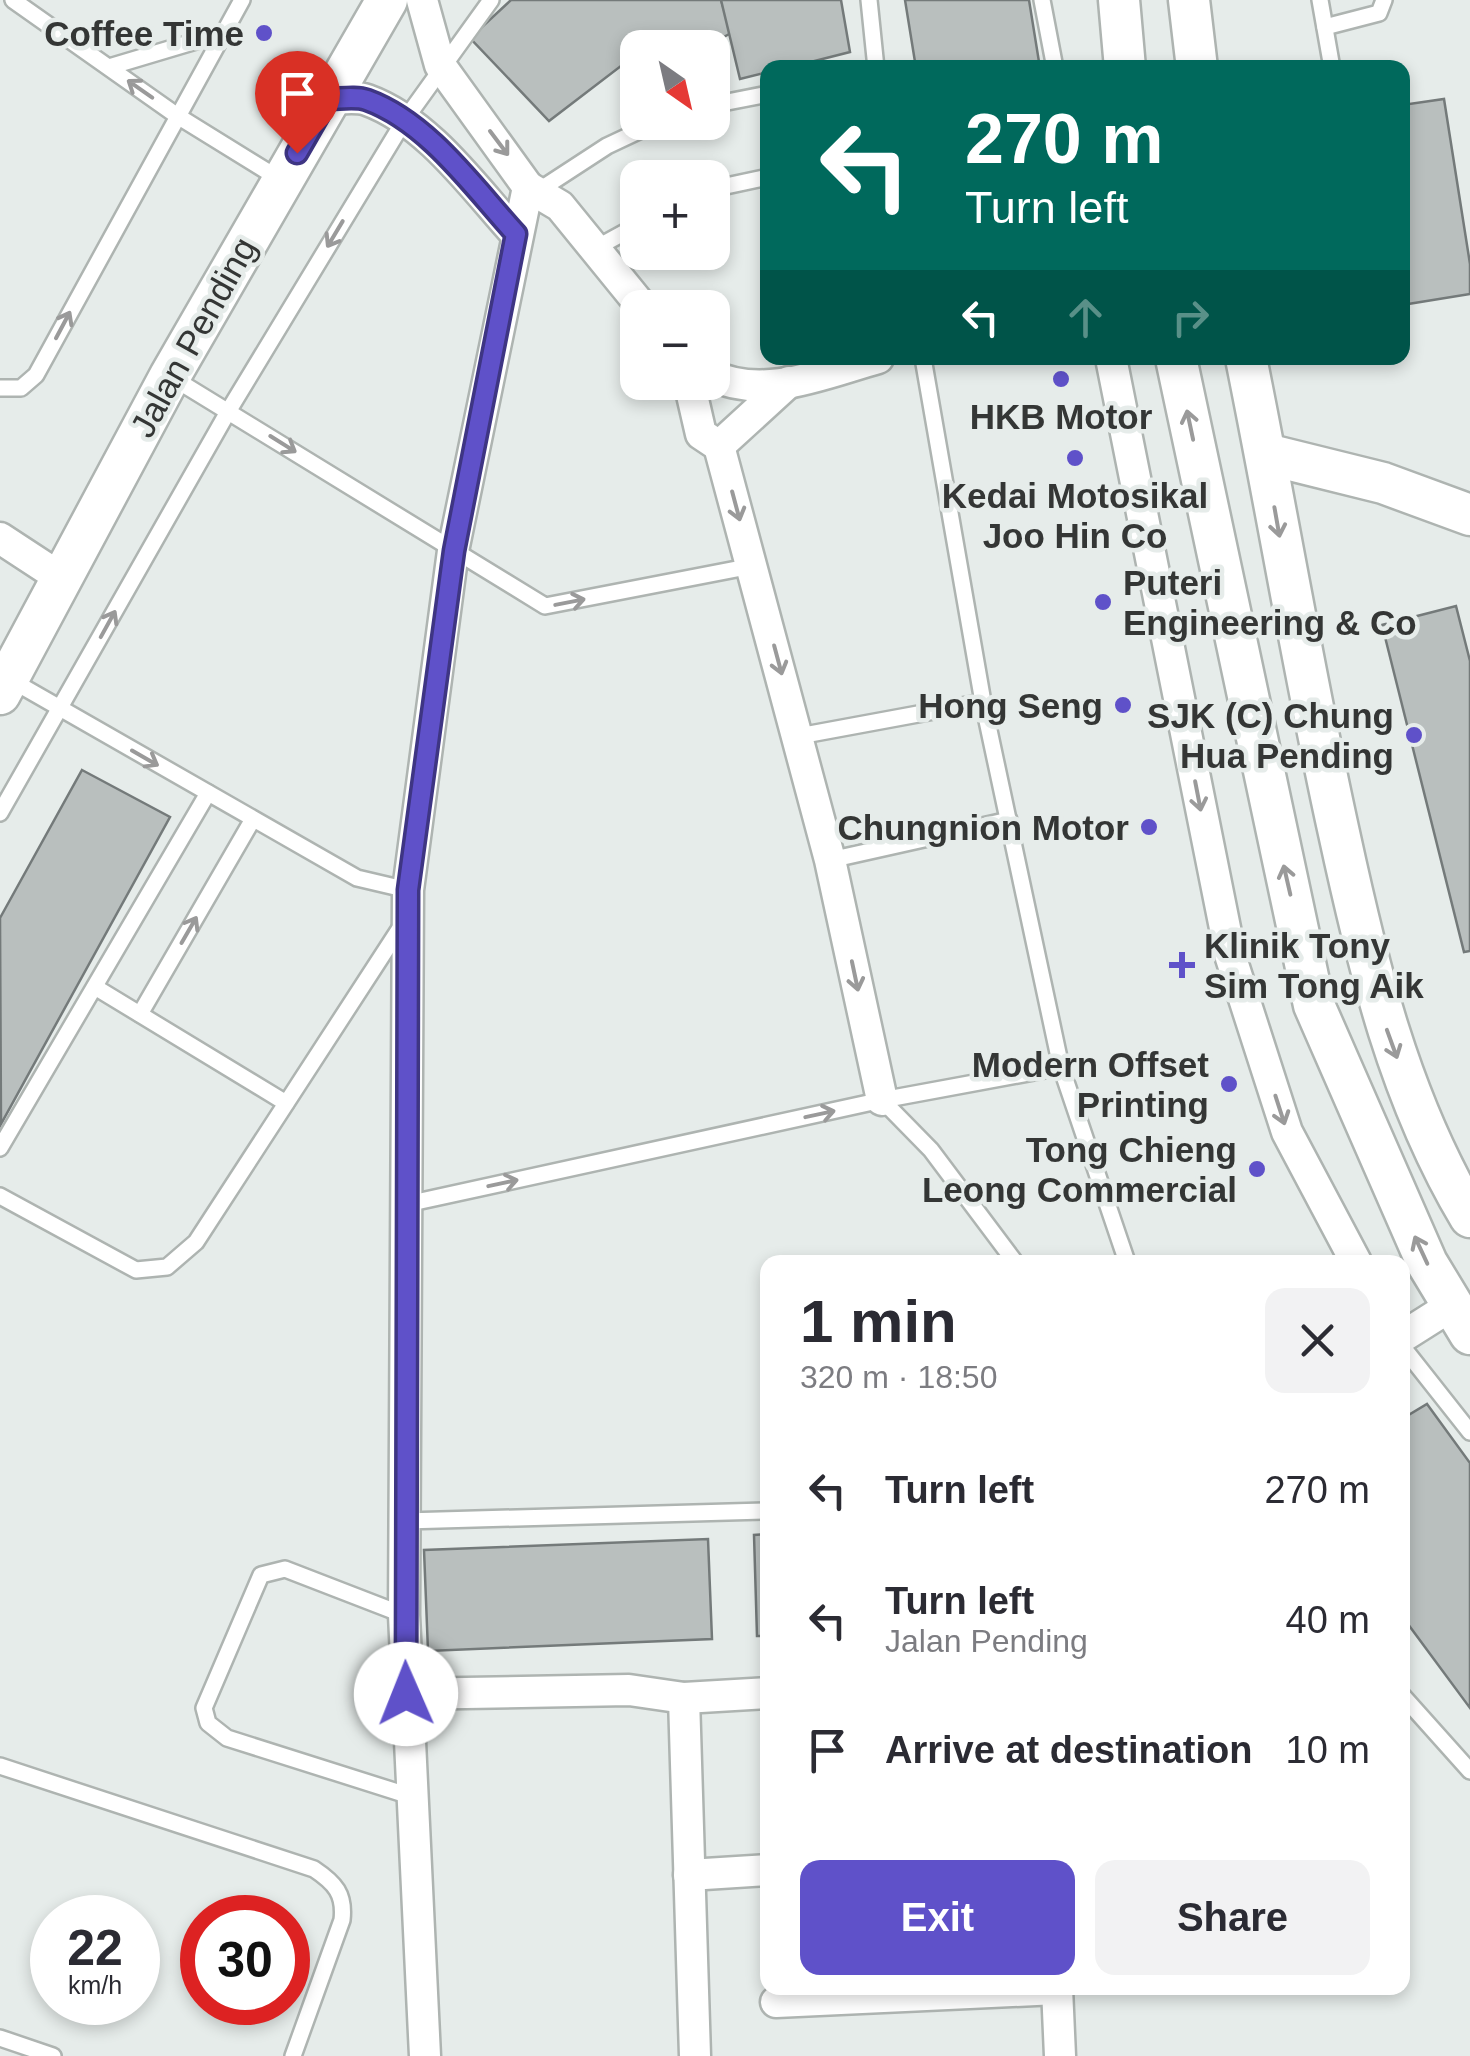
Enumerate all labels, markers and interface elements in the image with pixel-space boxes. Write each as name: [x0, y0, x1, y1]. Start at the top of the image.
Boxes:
place label: Coffee Time: [44, 14, 244, 53]
marker: Coffee Time: [253, 22, 275, 44]
north arrow: [620, 30, 730, 140]
map controls: [620, 30, 730, 400]
pin: [255, 51, 340, 154]
icon: arrive: [270, 66, 325, 121]
one-way arrow: [127, 79, 154, 100]
icon: left: [800, 100, 930, 230]
text: 270 m: [965, 100, 1163, 178]
one-way arrow: [489, 129, 510, 156]
button: +: [620, 160, 730, 270]
text: Turn left: [965, 182, 1128, 233]
one-way arrow: [325, 219, 346, 248]
street label: Jalan Pending: [122, 231, 264, 443]
button: −: [620, 290, 730, 400]
icon: left: [953, 290, 1008, 345]
icon: ahead: [1058, 290, 1113, 345]
icon: right: [1163, 290, 1218, 345]
one-way arrow: [53, 311, 73, 341]
marker: HKB Motor: [1050, 368, 1072, 390]
place label: HKB Motor: [970, 397, 1153, 436]
one-way arrow: [1179, 410, 1198, 442]
one-way arrow: [269, 434, 297, 455]
marker: Kedai Motosikal Joo Hin Co: [1064, 447, 1086, 469]
place label: Kedai Motosikal Joo Hin Co: [942, 476, 1208, 555]
one-way arrow: [727, 490, 746, 521]
one-way arrow: [1268, 505, 1287, 538]
place label: Puteri Engineering & Co: [1123, 563, 1417, 642]
one-way arrow: [553, 591, 585, 610]
marker: Puteri Engineering & Co: [1092, 591, 1114, 613]
one-way arrow: [99, 610, 119, 640]
one-way arrow: [770, 644, 788, 676]
place label: Hong Seng: [918, 686, 1103, 725]
marker: Hong Seng: [1112, 694, 1134, 716]
place label: SJK (C) Chung Hua Pending: [1147, 696, 1394, 775]
marker: SJK (C) Chung Hua Pending: [1403, 724, 1425, 746]
one-way arrow: [130, 748, 159, 768]
one-way arrow: [1190, 780, 1209, 812]
place label: Chungnion Motor: [837, 808, 1129, 847]
marker: Chungnion Motor: [1138, 816, 1160, 838]
one-way arrow: [1276, 865, 1295, 897]
one-way arrow: [179, 916, 199, 945]
place label: Klinik Tony Sim Tong Aik: [1204, 926, 1424, 1005]
marker: Klinik Tony Sim Tong Aik: [1169, 952, 1195, 978]
one-way arrow: [847, 959, 866, 991]
one-way arrow: [1384, 1027, 1402, 1058]
place label: Modern Offset Printing: [972, 1045, 1209, 1124]
marker: Modern Offset Printing: [1218, 1073, 1240, 1095]
one-way arrow: [1272, 1094, 1290, 1126]
one-way arrow: [803, 1103, 835, 1122]
place label: Tong Chieng Leong Commercial: [922, 1130, 1237, 1209]
marker: Tong Chieng Leong Commercial: [1246, 1158, 1268, 1180]
one-way arrow: [486, 1173, 518, 1191]
one-way arrow: [1410, 1236, 1429, 1266]
text: 1 min: [800, 1288, 957, 1355]
button: close: [1265, 1288, 1370, 1393]
text: 320 m · 18:50: [800, 1359, 997, 1395]
icon: left: [800, 1463, 855, 1518]
text: Turn left: [885, 1469, 1034, 1511]
text: 270 m: [1264, 1469, 1370, 1511]
text: Turn left: [885, 1580, 1034, 1622]
icon: left: [800, 1593, 855, 1648]
text: 40 m: [1286, 1599, 1370, 1641]
text: Jalan Pending: [885, 1623, 1088, 1659]
position arrow: [354, 1642, 458, 1746]
icon: arrive: [800, 1723, 855, 1778]
text: Arrive at destination: [885, 1729, 1252, 1771]
text: 10 m: [1286, 1729, 1370, 1771]
button: Exit: [800, 1860, 1075, 1975]
button: Share: [1095, 1860, 1370, 1975]
speed limit sign: 30: [180, 1895, 310, 2025]
text: 22: [67, 1920, 123, 1976]
text: km/h: [68, 1971, 122, 1999]

